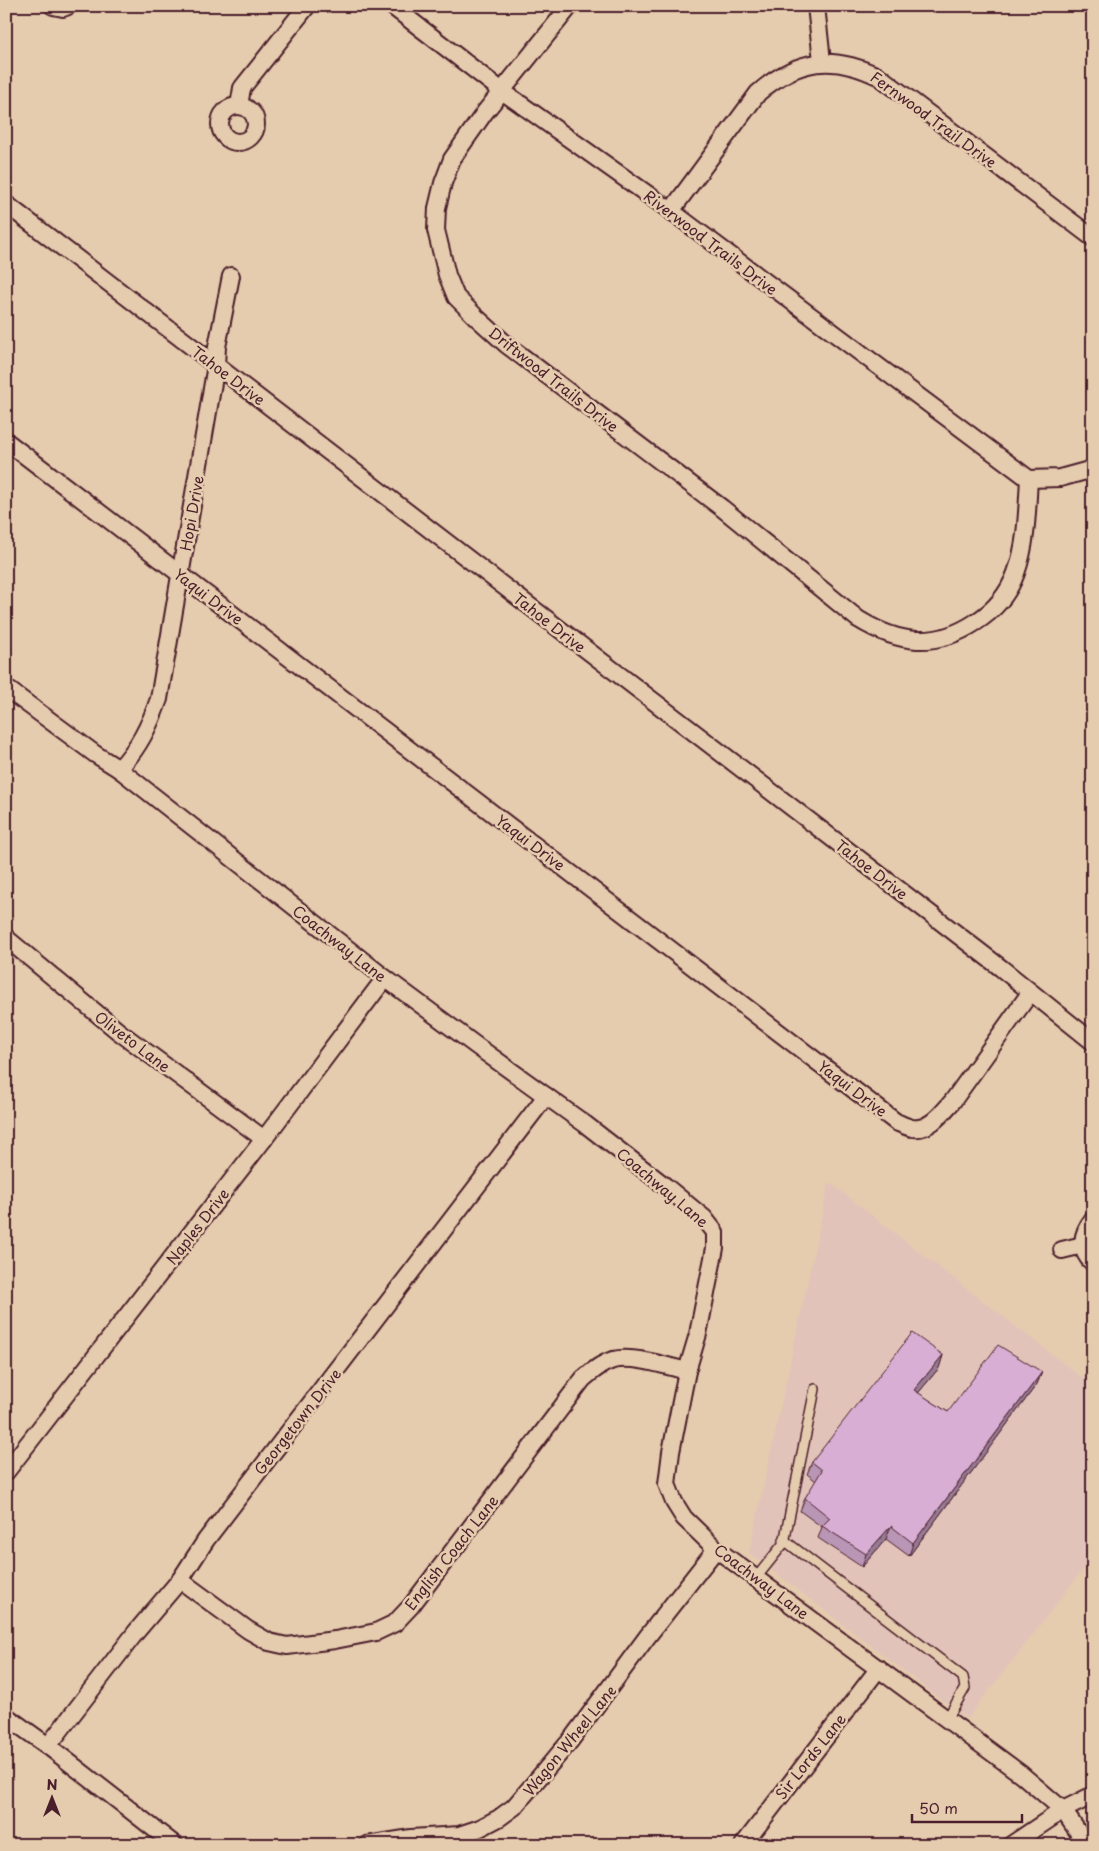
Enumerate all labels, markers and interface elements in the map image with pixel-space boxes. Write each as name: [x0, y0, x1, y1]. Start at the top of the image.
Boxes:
street label: Fernwood Trail Drive: [866, 65, 1002, 173]
street label: Riverwood Trails Drive: [639, 184, 783, 300]
street label: Driftwood Trails Drive: [484, 321, 624, 437]
street label: Tahoe Drive: [188, 340, 270, 410]
street label: Hopi Drive: [173, 473, 209, 553]
street label: Yaqui Drive: [169, 562, 249, 630]
street label: Tahoe Drive: [509, 586, 591, 658]
street label: Yaqui Drive: [491, 808, 571, 876]
street label: Tahoe Drive: [831, 833, 913, 905]
street label: Coachway Lane: [288, 899, 392, 987]
street label: Oliveto Lane: [90, 1005, 176, 1077]
street label: Yaqui Drive: [813, 1054, 893, 1122]
street label: Coachway Lane: [612, 1142, 714, 1232]
street label: Naples Drive: [160, 1183, 234, 1269]
street label: Georgetown Drive: [248, 1363, 346, 1479]
street label: English Coach Lane: [399, 1489, 503, 1615]
street label: Coachway Lane: [710, 1538, 814, 1624]
street label: Wagon Wheel Lane: [517, 1680, 621, 1800]
street label: Sir Lords Lane: [769, 1708, 851, 1804]
north arrow: [28, 1774, 78, 1824]
text: N: [46, 1774, 58, 1795]
scale bar: [912, 1791, 1022, 1823]
text: 50 m: [919, 1796, 958, 1819]

